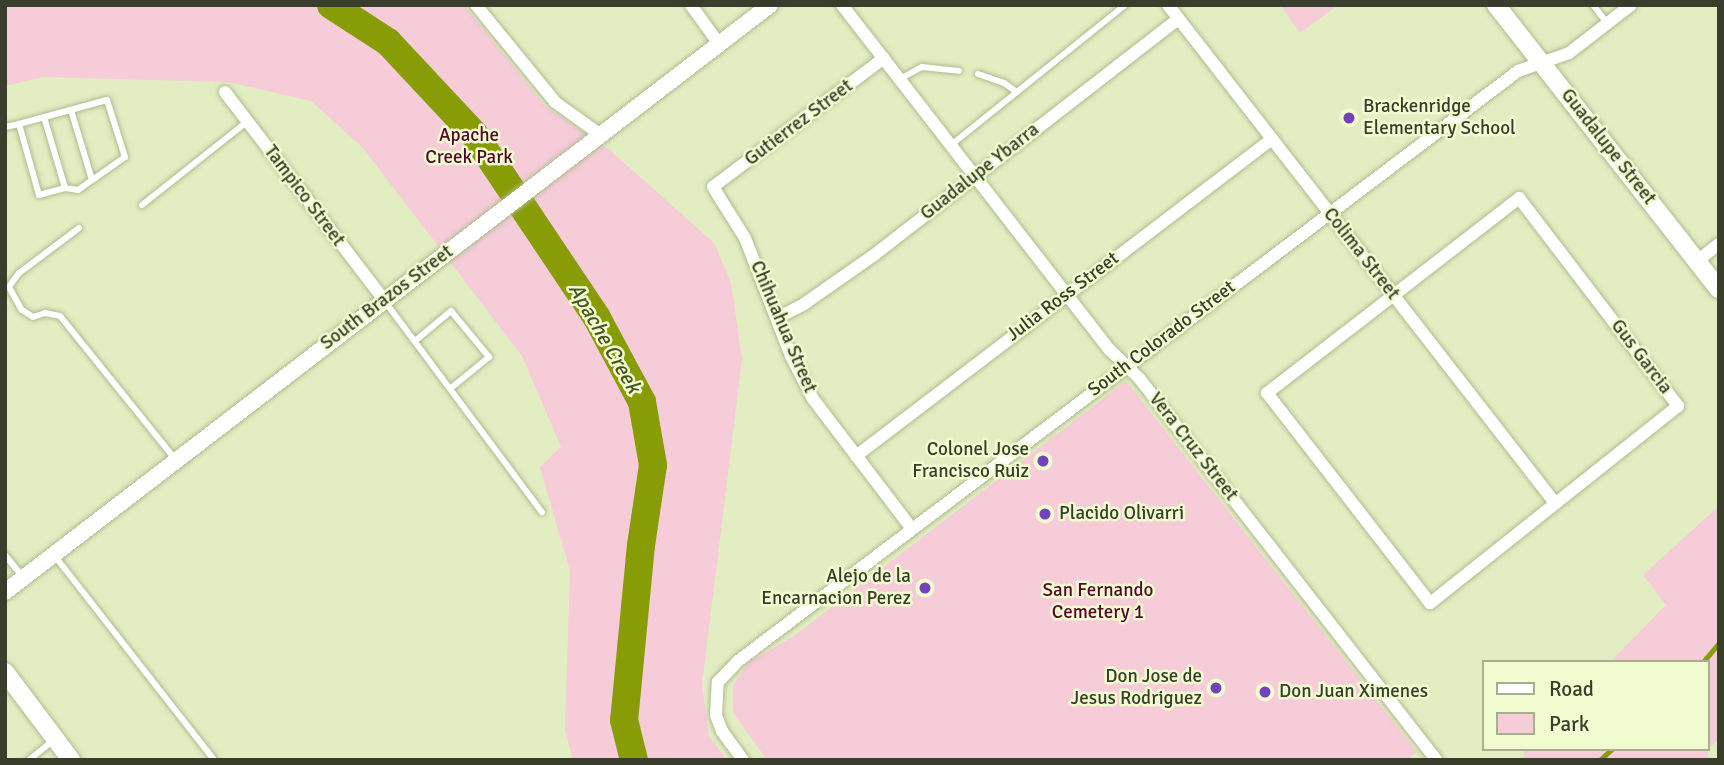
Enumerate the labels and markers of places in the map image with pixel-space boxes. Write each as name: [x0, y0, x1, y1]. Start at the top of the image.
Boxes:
place label: Brackenridge Elementary School: [1363, 96, 1516, 140]
marker: Brackenridge Elementary School: [1341, 110, 1357, 126]
place label: Colonel Jose Francisco Ruiz: [912, 439, 1029, 483]
marker: Colonel Jose Francisco Ruiz: [1035, 453, 1051, 469]
place label: Placido Olivarri: [1059, 503, 1184, 525]
marker: Placido Olivarri: [1037, 506, 1053, 522]
place label: Alejo de la Encarnacion Perez: [761, 566, 911, 610]
marker: Alejo de la Encarnacion Perez: [917, 580, 933, 596]
place label: Don Jose de Jesus Rodriguez: [1071, 666, 1202, 710]
marker: Don Jose de Jesus Rodriguez: [1208, 680, 1224, 696]
place label: Don Juan Ximenes: [1279, 681, 1428, 703]
marker: Don Juan Ximenes: [1257, 684, 1273, 700]

